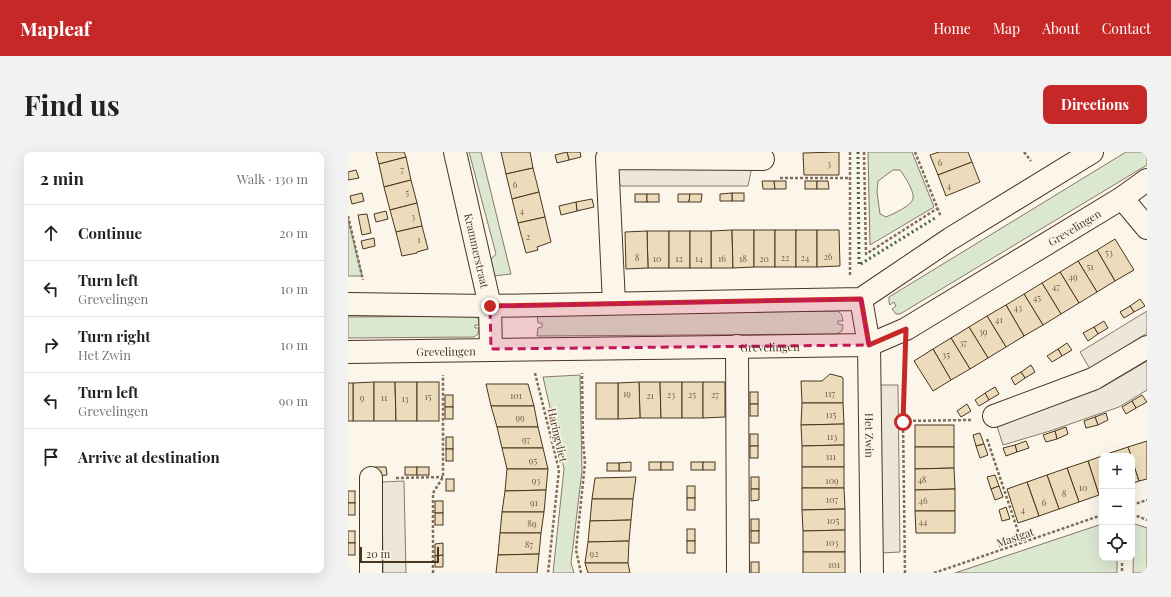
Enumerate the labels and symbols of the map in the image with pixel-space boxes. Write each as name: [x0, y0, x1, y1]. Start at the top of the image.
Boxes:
house number: 6: [938, 156, 943, 168]
house number: 3: [827, 157, 831, 169]
house number: 7: [400, 163, 404, 175]
house number: 6: [513, 178, 518, 190]
house number: 4: [947, 179, 952, 191]
house number: 5: [405, 186, 409, 198]
house number: 4: [520, 204, 525, 216]
street label: Grevelingen: [1045, 205, 1104, 249]
house number: 3: [411, 210, 415, 222]
street label: Krammerstraat: [462, 212, 493, 289]
house number: 2: [526, 230, 530, 242]
house number: 1: [417, 233, 421, 245]
house number: 53: [1105, 246, 1113, 258]
house number: 26: [824, 250, 833, 262]
house number: 8: [635, 251, 640, 263]
house number: 22: [781, 251, 789, 263]
house number: 24: [801, 251, 810, 263]
house number: 10: [653, 252, 661, 264]
house number: 12: [675, 252, 683, 264]
house number: 14: [695, 252, 703, 264]
house number: 16: [718, 252, 726, 264]
house number: 18: [739, 252, 747, 264]
house number: 20: [759, 252, 769, 264]
house number: 51: [1086, 260, 1094, 272]
house number: 49: [1068, 270, 1078, 282]
house number: 47: [1052, 280, 1060, 292]
house number: 45: [1033, 291, 1041, 303]
route end: [481, 297, 499, 315]
house number: 43: [1014, 301, 1022, 313]
house number: 41: [995, 313, 1004, 325]
house number: 39: [979, 325, 988, 337]
house number: 37: [959, 336, 967, 348]
street label: Grevelingen: [740, 338, 800, 354]
street label: Grevelingen: [416, 343, 476, 359]
house number: 35: [942, 348, 950, 360]
house number: 19: [623, 387, 631, 399]
house number: 117: [825, 387, 835, 399]
house number: 23: [667, 388, 675, 400]
house number: 25: [688, 388, 696, 400]
house number: 27: [711, 388, 719, 400]
house number: 101: [510, 389, 523, 401]
house number: 21: [646, 389, 654, 401]
house number: 15: [425, 390, 432, 402]
house number: 9: [360, 391, 365, 403]
house number: 11: [381, 391, 388, 403]
house number: 13: [401, 392, 409, 404]
street label: Haringvliet: [545, 407, 572, 464]
house number: 115: [826, 408, 836, 420]
house number: 99: [515, 411, 525, 423]
street label: Het Zwin: [862, 413, 878, 458]
route start: [894, 413, 912, 431]
house number: 113: [827, 430, 837, 442]
house number: 97: [522, 433, 530, 445]
house number: 111: [826, 450, 837, 462]
house number: 95: [529, 454, 537, 466]
house number: 48: [917, 473, 927, 485]
house number: 93: [532, 474, 540, 486]
house number: 109: [825, 474, 839, 486]
house number: 10: [1079, 481, 1087, 493]
house number: 8: [1062, 487, 1067, 499]
house number: 107: [826, 493, 839, 505]
house number: 46: [918, 494, 928, 506]
house number: 91: [530, 496, 539, 508]
house number: 6: [1042, 496, 1047, 508]
house number: 4: [1021, 503, 1026, 515]
house number: 105: [827, 514, 839, 526]
house number: 44: [919, 515, 928, 527]
house number: 89: [527, 517, 537, 529]
street label: Mastgat: [994, 524, 1036, 550]
house number: 103: [826, 536, 838, 548]
house number: 87: [525, 538, 534, 550]
scale bar: [360, 545, 439, 564]
house number: 92: [590, 547, 598, 559]
house number: 101: [828, 558, 841, 570]

